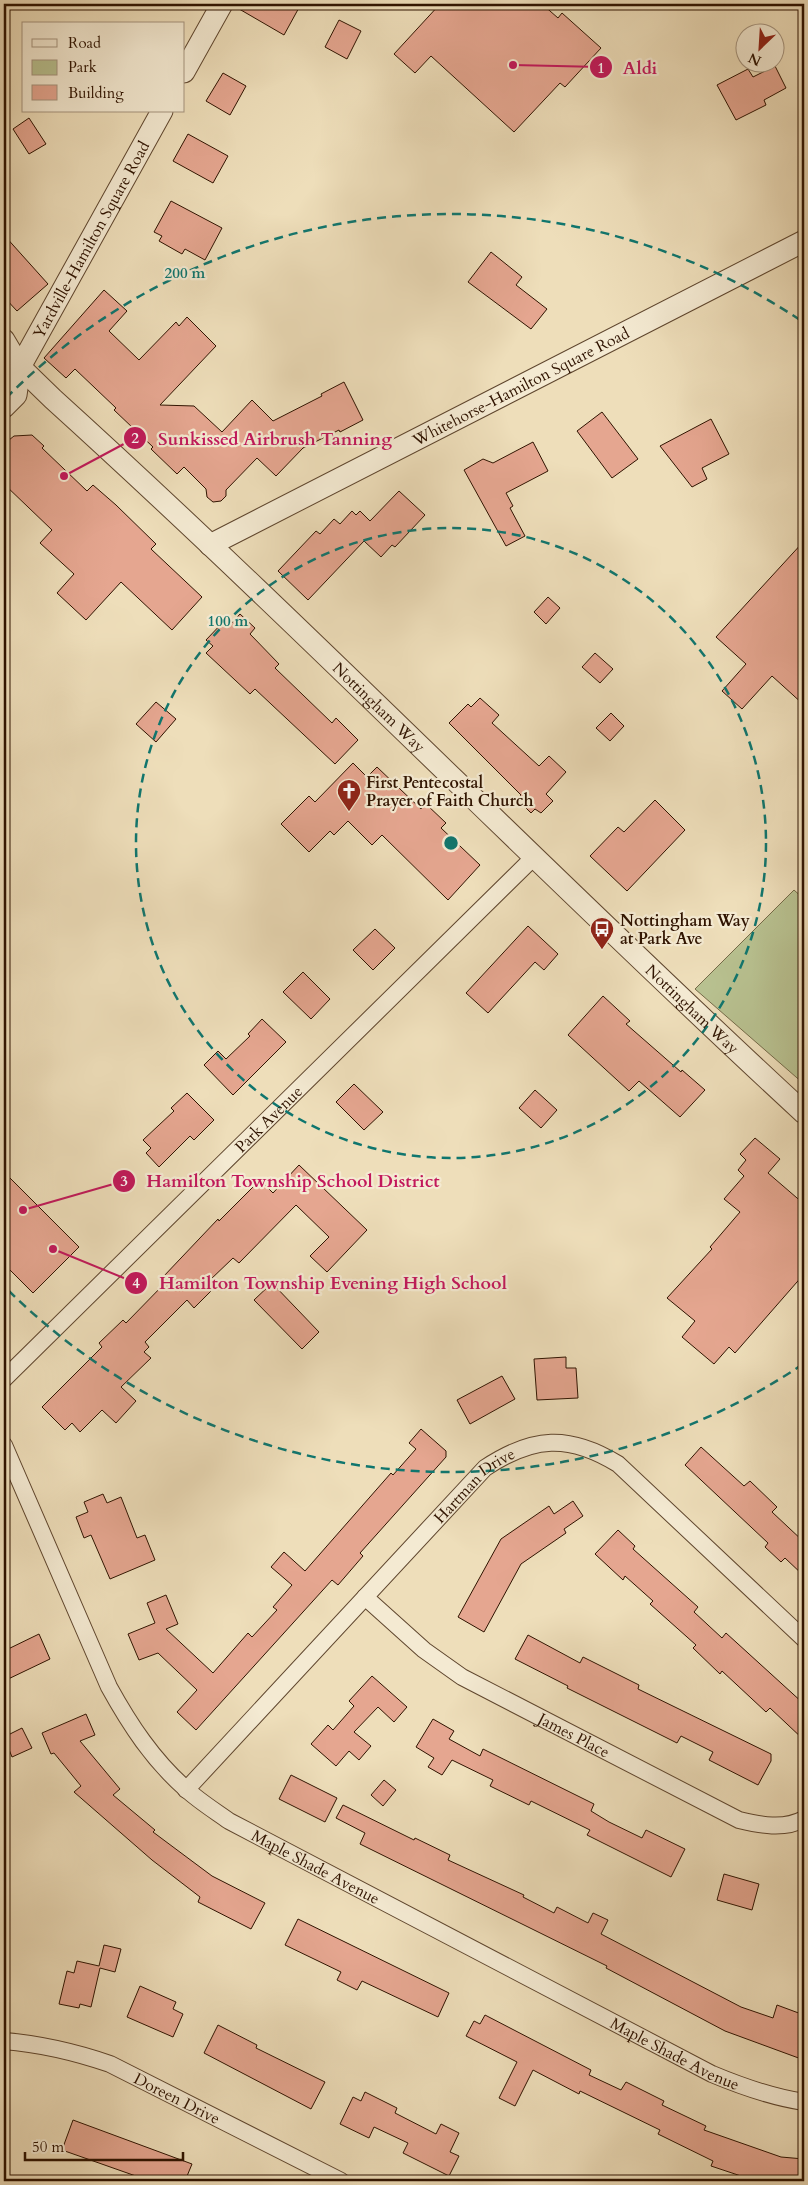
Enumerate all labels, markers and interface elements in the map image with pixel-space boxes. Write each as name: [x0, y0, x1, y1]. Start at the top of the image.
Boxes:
legend: [22, 22, 185, 112]
north arrow: [736, 22, 786, 72]
text: Road: [68, 33, 101, 53]
text: N: [745, 48, 764, 71]
callout: Aldi: [588, 51, 667, 84]
text: Aldi: [623, 56, 657, 81]
text: Park: [68, 57, 97, 77]
text: 1: [597, 58, 605, 78]
text: Building: [68, 83, 124, 103]
street label: Yardville-Hamilton Square Road: [28, 137, 155, 343]
text: 200 m: [165, 263, 206, 283]
street label: Whitehorse-Hamilton Square Road: [408, 322, 634, 452]
callout: Sunkissed Airbrush Tanning: [123, 422, 401, 455]
text: Sunkissed Airbrush Tanning: [158, 427, 392, 452]
text: 2: [131, 428, 139, 448]
text: 100 m: [208, 611, 249, 631]
street label: Nottingham Way: [327, 657, 430, 758]
place label: First Pentecostal Prayer of Faith Church: [366, 772, 533, 812]
church icon: First Pentecostal Prayer of Faith Church: [336, 778, 362, 812]
centre of rings: [442, 834, 460, 852]
place label: Nottingham Way at Park Ave: [620, 910, 750, 950]
bus stop icon: Nottingham Way at Park Ave: [589, 916, 615, 950]
street label: Nottingham Way: [640, 960, 744, 1060]
street label: Park Avenue: [230, 1081, 308, 1158]
callout: Hamilton Township School District: [112, 1164, 450, 1197]
text: Hamilton Township School District: [146, 1169, 440, 1194]
text: 3: [120, 1171, 128, 1191]
callout: Hamilton Township Evening High School: [124, 1266, 516, 1299]
text: Hamilton Township Evening High School: [159, 1271, 507, 1296]
text: 4: [132, 1273, 140, 1293]
street label: Hartman Drive: [429, 1443, 519, 1528]
street label: James Place: [532, 1707, 613, 1763]
street label: Maple Shade Avenue: [248, 1825, 383, 1910]
street label: Maple Shade Avenue: [606, 2013, 742, 2096]
street label: Doreen Drive: [130, 2068, 224, 2130]
scale bar: [25, 2130, 182, 2162]
text: 50 m: [32, 2137, 64, 2157]

